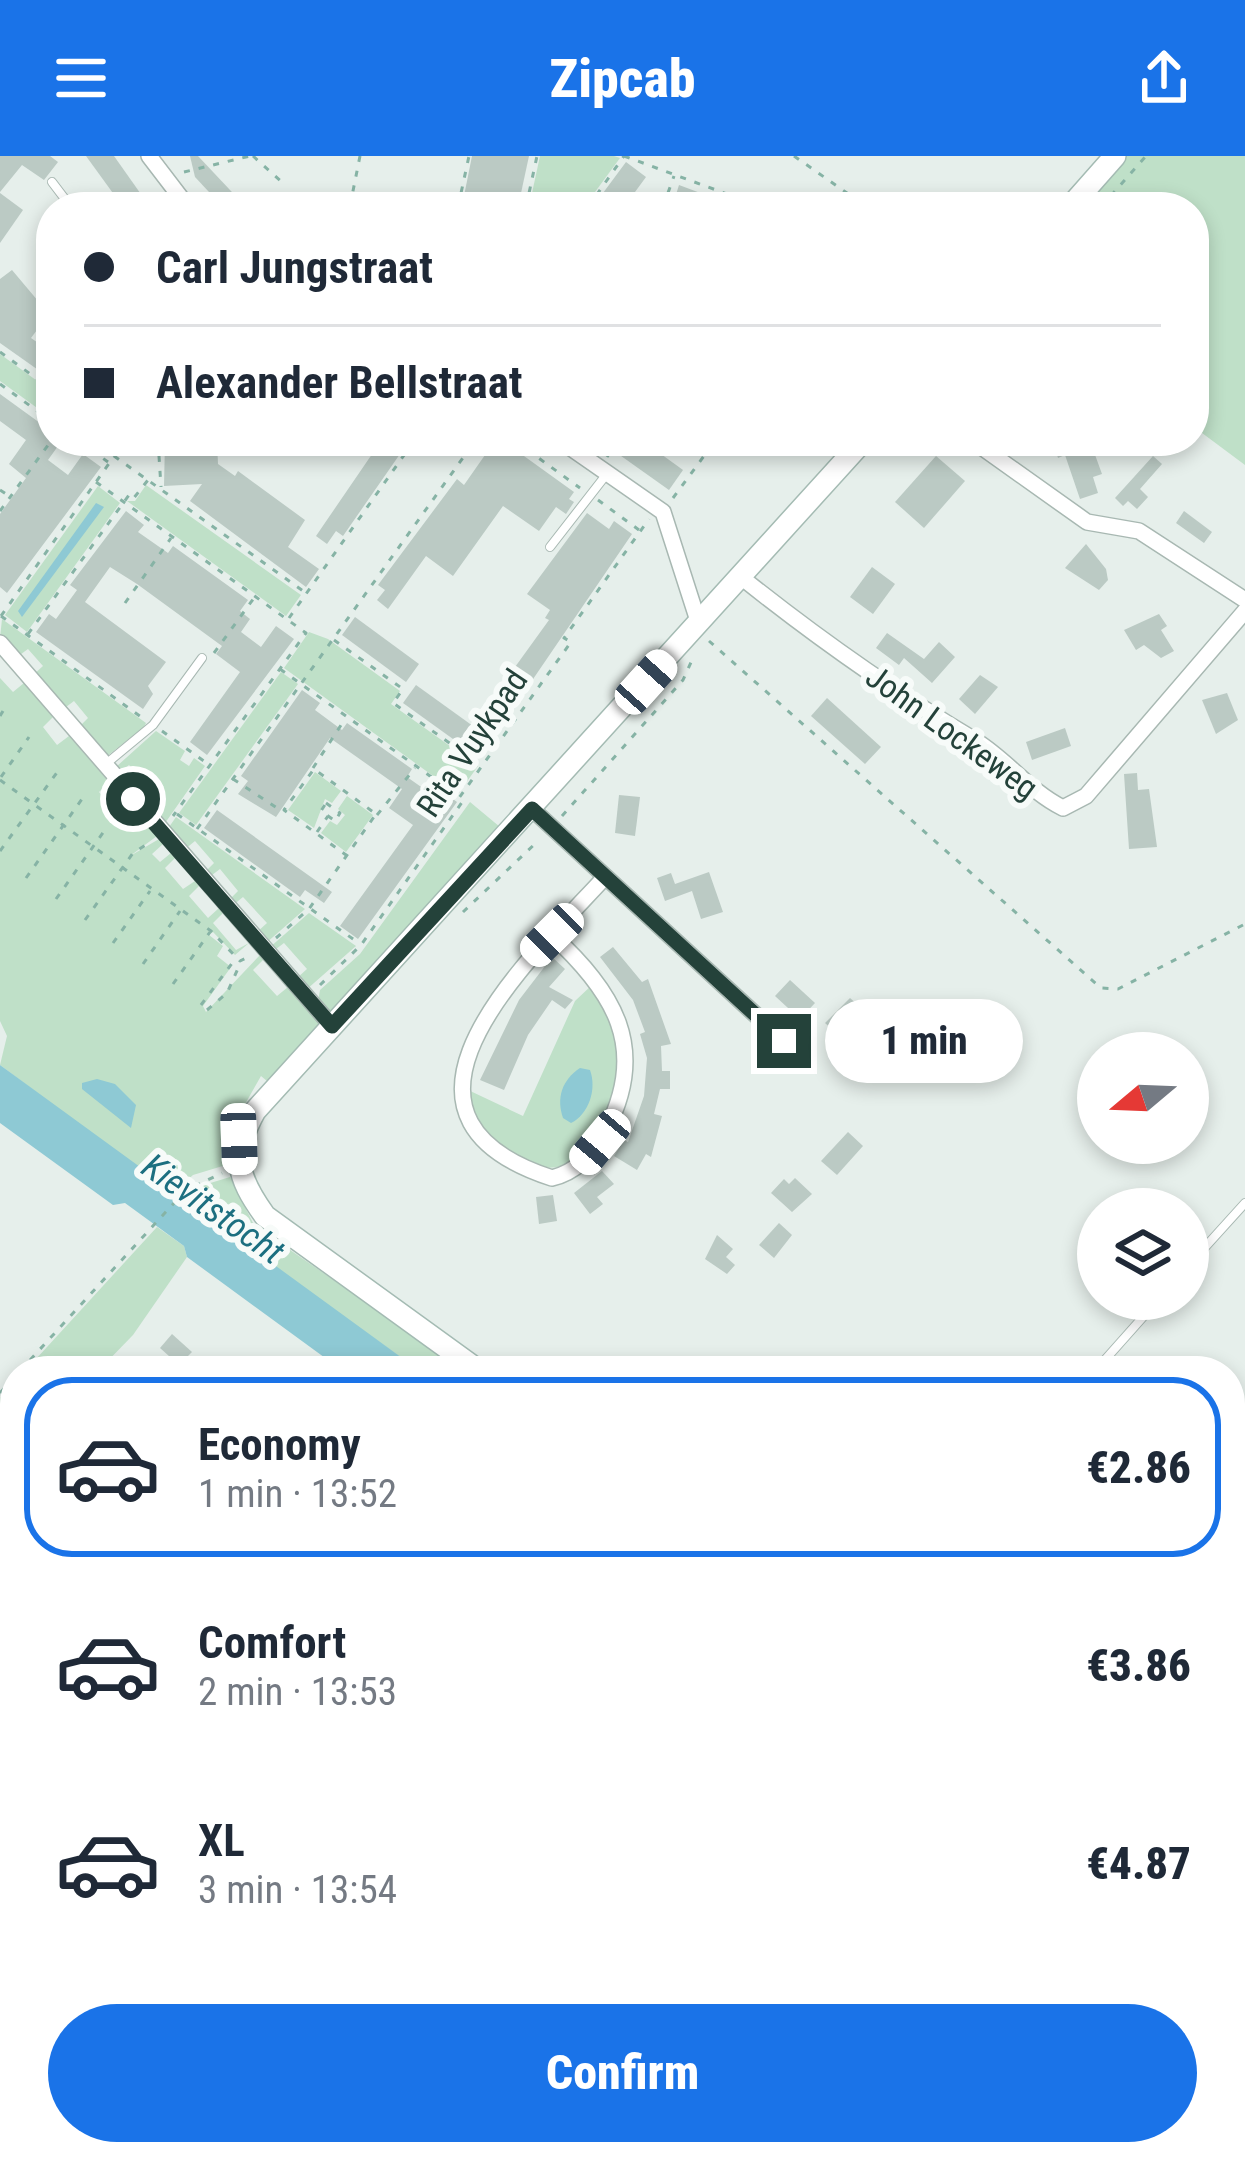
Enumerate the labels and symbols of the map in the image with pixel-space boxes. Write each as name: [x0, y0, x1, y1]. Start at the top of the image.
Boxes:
car: [609, 643, 683, 721]
street label: John Lockeweg: [859, 657, 1045, 807]
street label: Rita Vuykpad: [408, 662, 536, 824]
route start: [106, 772, 160, 826]
car: [514, 897, 590, 973]
callout: 1 min: [826, 999, 1024, 1083]
route end: [757, 1014, 811, 1068]
north arrow: [1077, 1032, 1209, 1164]
car: [220, 1102, 258, 1176]
car: [563, 1103, 637, 1181]
water label: Kievitstocht: [134, 1145, 292, 1273]

